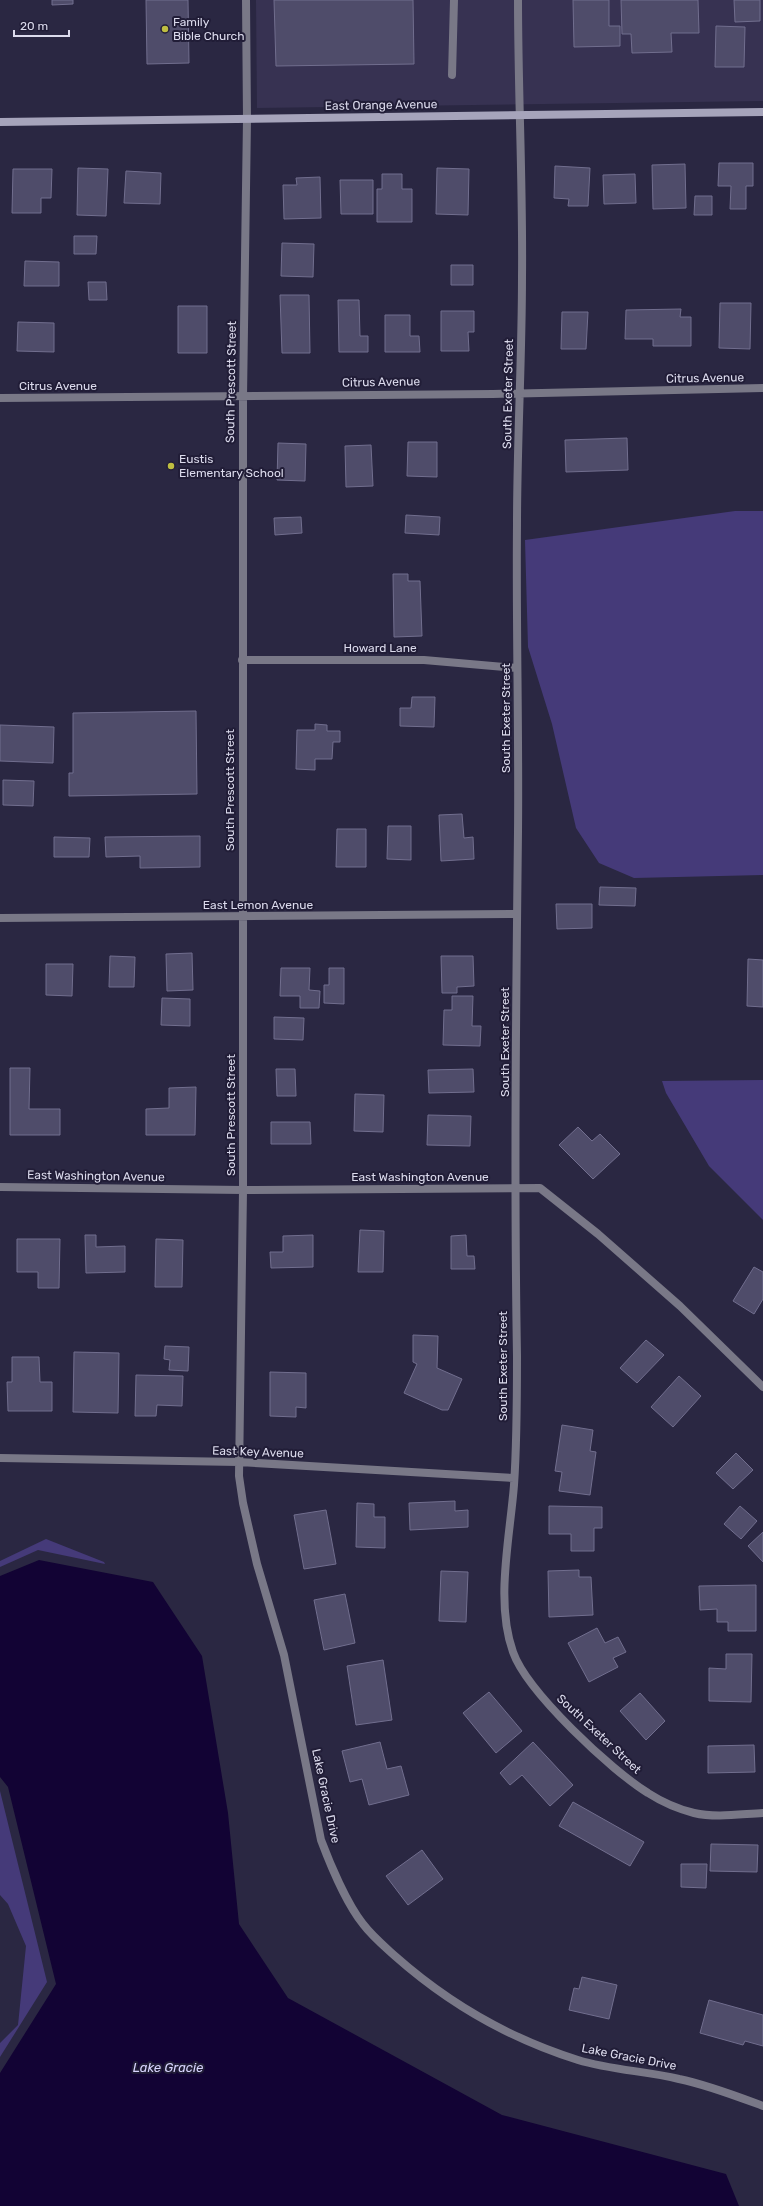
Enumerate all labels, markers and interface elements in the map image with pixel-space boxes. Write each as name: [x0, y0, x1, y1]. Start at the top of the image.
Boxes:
scale bar: [14, 12, 69, 38]
place label: Family Bible Church: [173, 15, 245, 43]
text: 20 m: [20, 19, 48, 33]
marker: Family Bible Church: [160, 24, 170, 34]
street label: East Orange Avenue: [325, 97, 438, 113]
street label: South Prescott Street: [223, 321, 239, 443]
street label: South Exeter Street: [500, 339, 516, 449]
street label: Citrus Avenue: [666, 370, 744, 386]
street label: Citrus Avenue: [342, 374, 420, 390]
street label: Citrus Avenue: [19, 379, 97, 393]
place label: Eustis Elementary School: [179, 452, 284, 480]
marker: Eustis Elementary School: [166, 461, 176, 471]
street label: Howard Lane: [343, 641, 417, 655]
street label: South Exeter Street: [499, 663, 513, 773]
street label: South Prescott Street: [223, 729, 237, 851]
street label: East Lemon Avenue: [203, 898, 314, 912]
street label: South Exeter Street: [498, 987, 512, 1097]
street label: South Prescott Street: [224, 1054, 238, 1176]
street label: East Washington Avenue: [27, 1168, 165, 1184]
street label: East Washington Avenue: [351, 1170, 489, 1184]
street label: South Exeter Street: [496, 1311, 510, 1421]
street label: East Key Avenue: [212, 1443, 304, 1461]
street label: South Exeter Street: [554, 1691, 644, 1777]
street label: Lake Gracie Drive: [309, 1747, 343, 1845]
street label: Lake Gracie Drive: [580, 2041, 678, 2073]
water label: Lake Gracie: [133, 2060, 203, 2075]

